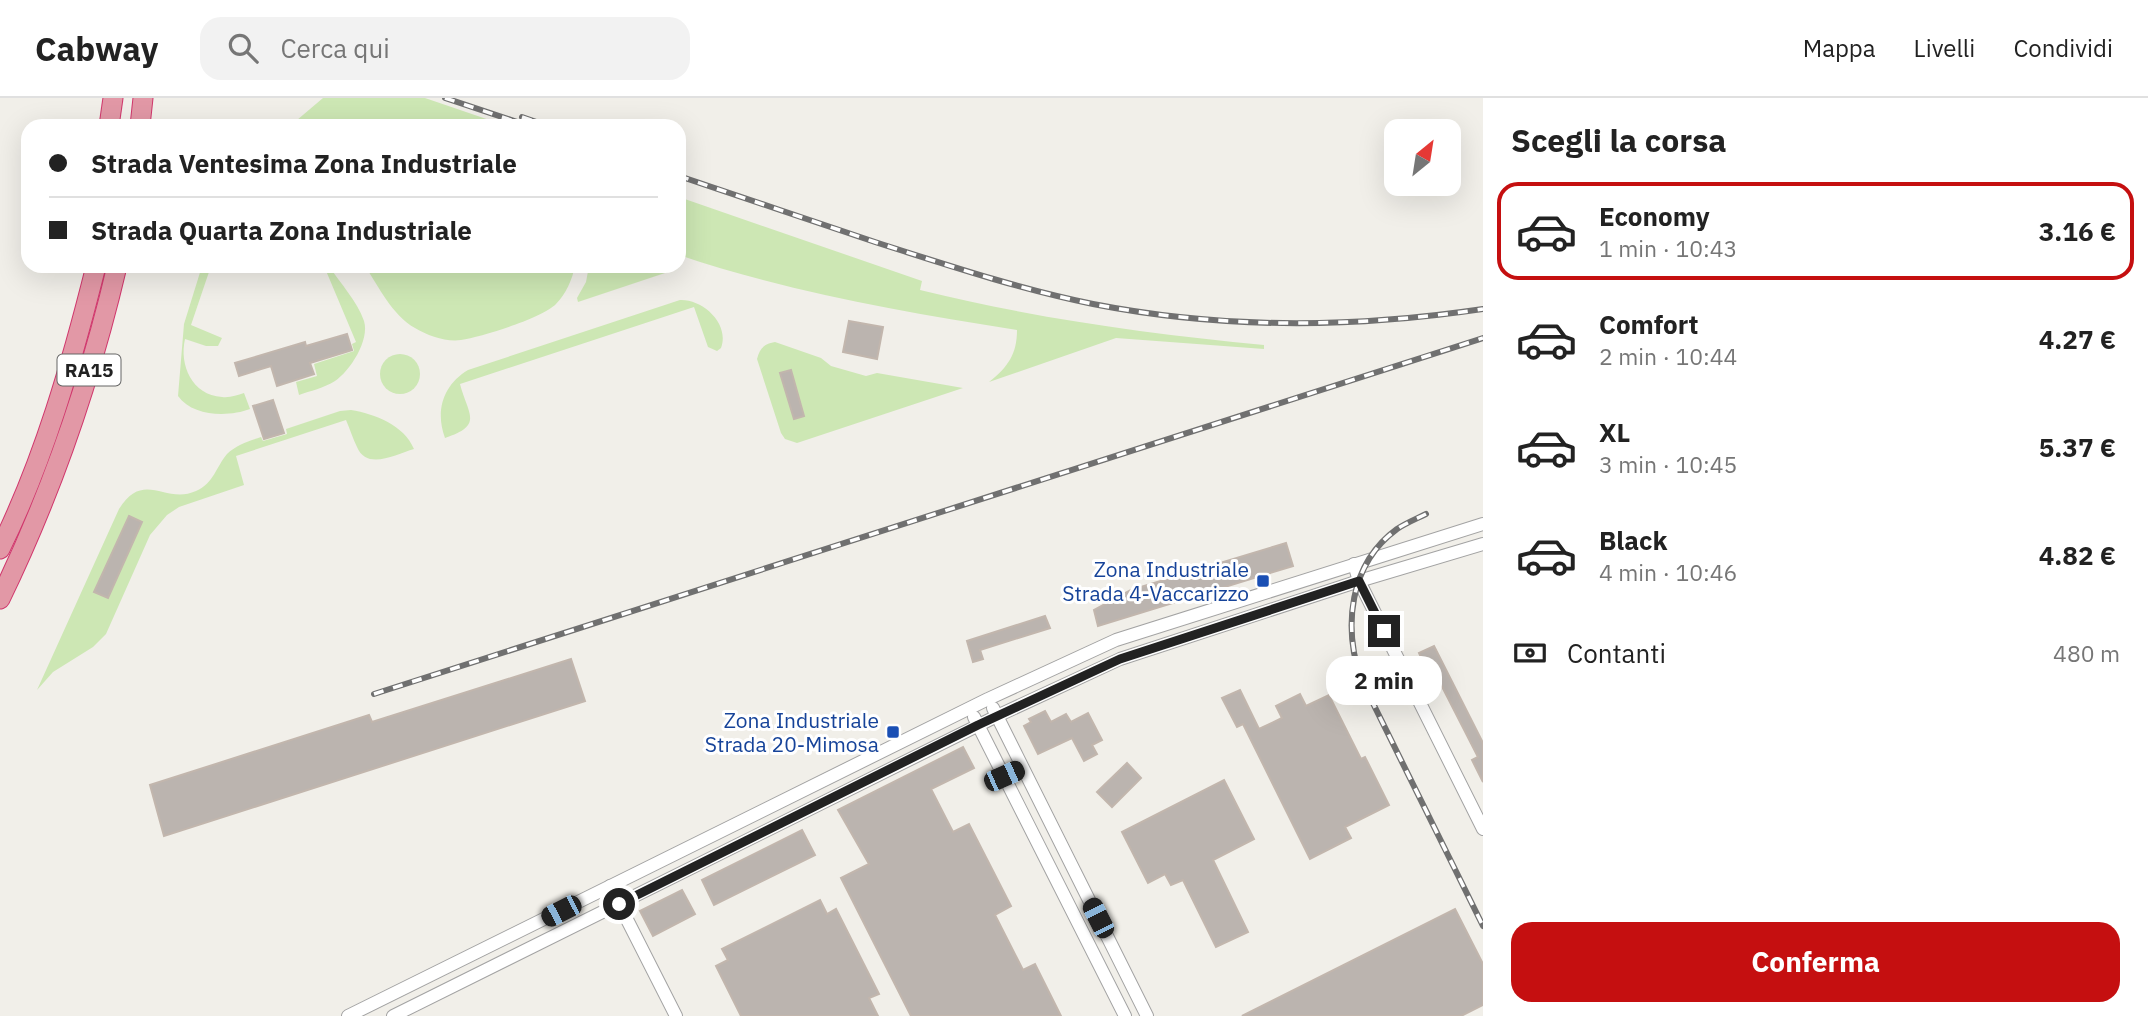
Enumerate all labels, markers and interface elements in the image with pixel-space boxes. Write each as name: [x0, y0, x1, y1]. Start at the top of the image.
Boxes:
search box: [200, 17, 690, 80]
text: Cabway: [35, 27, 158, 70]
icon: search: [224, 29, 262, 67]
text: Cerca qui: [280, 31, 390, 65]
text: Mappa: [1803, 32, 1876, 64]
text: Livelli: [1914, 32, 1975, 64]
text: Condividi: [2013, 32, 2113, 64]
north arrow: [1384, 119, 1461, 196]
map controls: [1384, 119, 1461, 196]
text: Scegli la corsa: [1511, 119, 1727, 161]
text: Strada Ventesima Zona Industriale: [91, 146, 517, 180]
text: Economy: [1599, 199, 1710, 233]
icon: car: [1515, 200, 1578, 263]
text: Strada Quarta Zona Industriale: [91, 213, 472, 247]
text: 3.16 €: [2039, 214, 2116, 248]
text: 1 min · 10:43: [1599, 233, 1737, 263]
text: Comfort: [1599, 307, 1698, 341]
icon: car: [1515, 308, 1578, 371]
text: 4.27 €: [2039, 322, 2116, 356]
text: 2 min · 10:44: [1599, 341, 1737, 371]
road number: RA15: [57, 354, 120, 386]
text: XL: [1599, 415, 1630, 449]
icon: car: [1515, 416, 1578, 479]
text: 5.37 €: [2039, 430, 2116, 464]
text: 3 min · 10:45: [1599, 449, 1737, 479]
text: Black: [1599, 523, 1667, 557]
icon: car: [1515, 524, 1578, 587]
text: 4.82 €: [2039, 538, 2116, 572]
place label: Zona Industriale Strada 4-Vaccarizzo: [1062, 555, 1249, 607]
text: 4 min · 10:46: [1599, 557, 1737, 587]
marker: Zona Industriale Strada 4-Vaccarizzo: [1255, 573, 1271, 589]
route end: [1368, 615, 1400, 647]
icon: cash: [1511, 634, 1549, 672]
text: Contanti: [1567, 636, 1666, 670]
text: 480 m: [2053, 638, 2120, 668]
callout: 2 min: [1326, 656, 1442, 704]
text: 2 min: [1354, 665, 1414, 695]
place label: Zona Industriale Strada 20-Mimosa: [705, 706, 879, 758]
marker: Zona Industriale Strada 20-Mimosa: [885, 724, 901, 740]
car: [981, 758, 1028, 794]
route start: [603, 888, 635, 920]
car: [538, 892, 585, 930]
car: [1080, 895, 1117, 941]
button: Conferma: [1511, 922, 2120, 1002]

